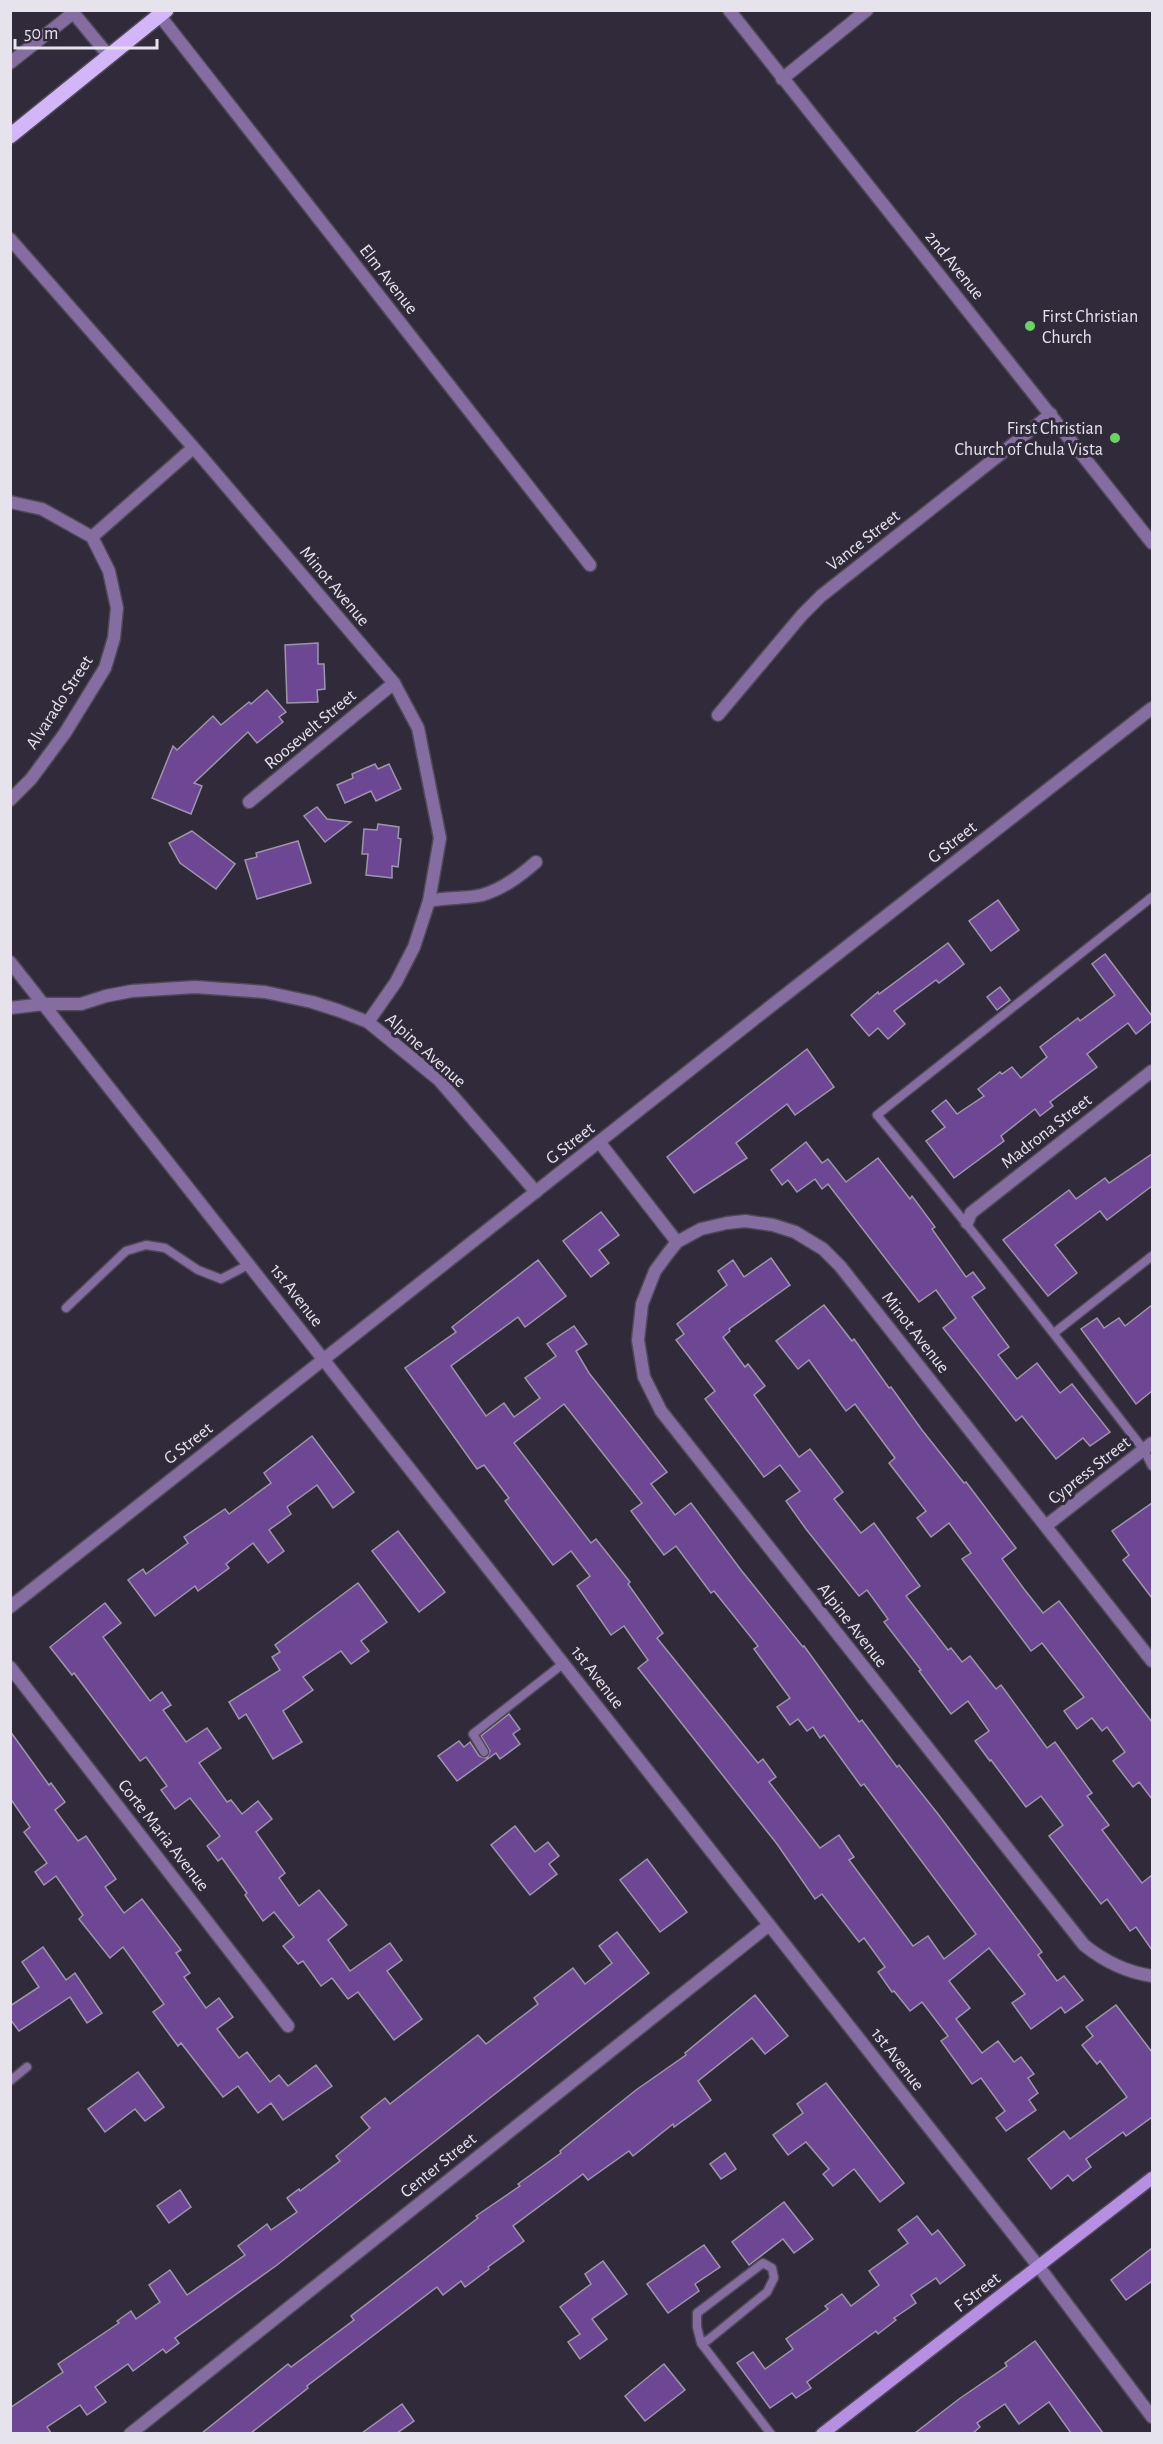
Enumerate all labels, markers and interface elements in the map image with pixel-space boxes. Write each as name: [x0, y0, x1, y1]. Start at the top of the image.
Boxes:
scale bar: [15, 12, 158, 50]
text: 50 m: [24, 25, 58, 43]
street label: 2nd Avenue: [921, 228, 987, 303]
street label: Elm Avenue: [356, 241, 421, 318]
place label: First Christian Church: [1042, 308, 1138, 347]
marker: First Christian Church: [1023, 319, 1037, 333]
place label: First Christian Church of Chula Vista: [954, 420, 1103, 459]
marker: First Christian Church of Chula Vista: [1108, 431, 1122, 445]
street label: Vance Street: [824, 507, 904, 575]
street label: Minot Avenue: [296, 543, 373, 630]
street label: Alvarado Street: [23, 652, 97, 753]
street label: Roosevelt Street: [262, 686, 360, 773]
street label: G Street: [925, 818, 980, 867]
street label: Alpine Avenue: [382, 1010, 469, 1091]
street label: Madrona Street: [998, 1091, 1095, 1172]
street label: G Street: [543, 1119, 598, 1168]
street label: 1st Avenue: [266, 1261, 326, 1330]
street label: Minot Avenue: [878, 1289, 952, 1377]
street label: G Street: [161, 1419, 216, 1468]
street label: Cypress Street: [1045, 1433, 1134, 1508]
street label: Alpine Avenue: [814, 1580, 891, 1671]
street label: 1st Avenue: [567, 1643, 627, 1712]
street label: Corte Maria Avenue: [114, 1776, 212, 1895]
street label: 1st Avenue: [867, 2025, 927, 2094]
street label: Center Street: [397, 2130, 480, 2202]
street label: F Street: [951, 2269, 1004, 2316]

